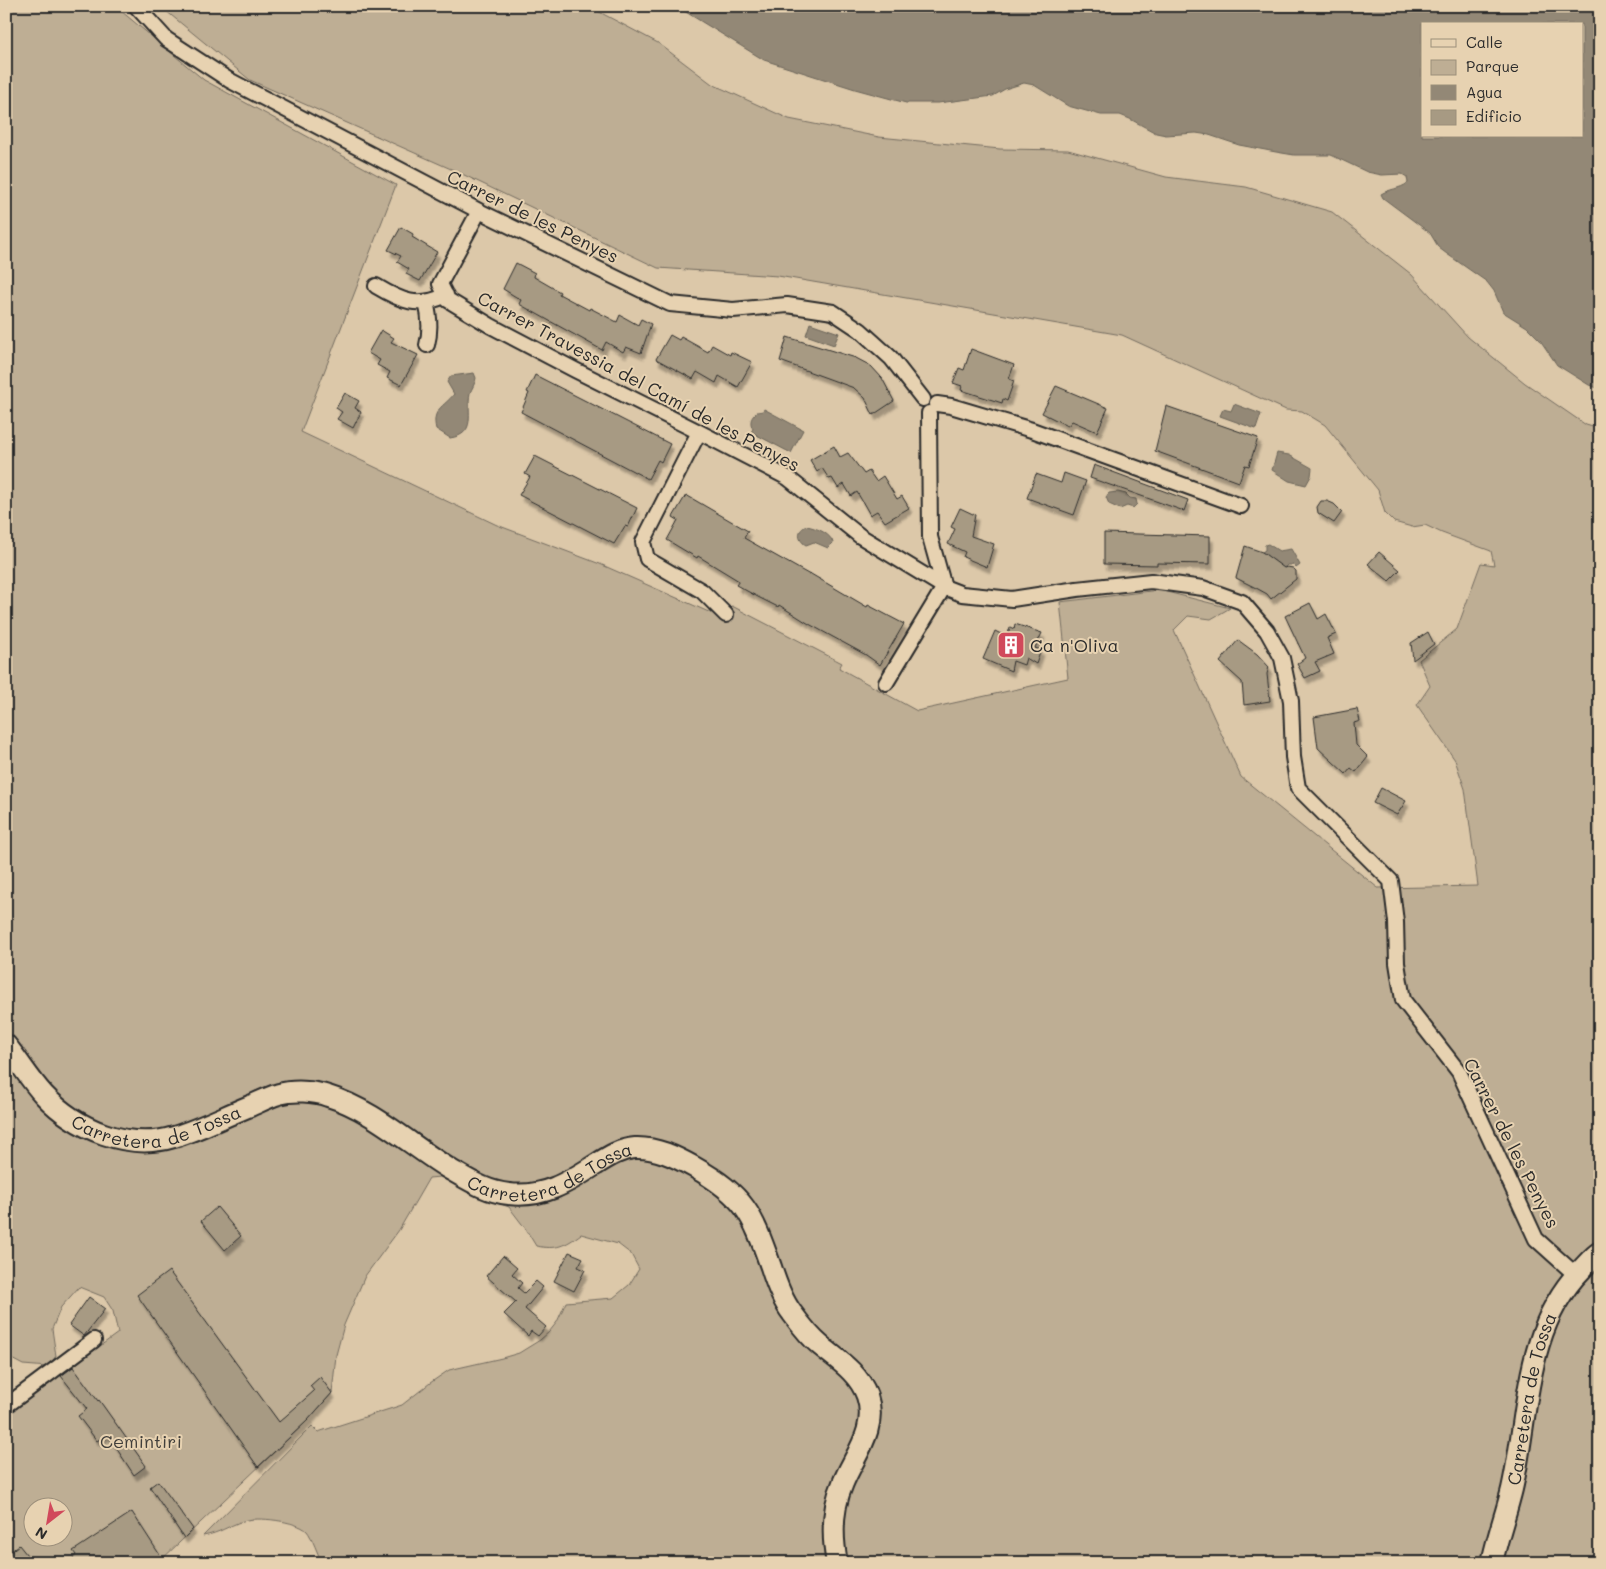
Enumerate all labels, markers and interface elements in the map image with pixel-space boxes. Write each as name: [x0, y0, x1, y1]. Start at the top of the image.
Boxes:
legend: [1421, 22, 1584, 138]
text: Calle: [1466, 32, 1503, 52]
text: Parque: [1466, 56, 1519, 76]
text: Agua: [1466, 82, 1503, 102]
text: Edificio: [1466, 106, 1522, 126]
street label: Carrer de les Penyes: [443, 164, 623, 268]
street label: Carrer Travessia del Camí de les Penyes: [474, 286, 804, 476]
building icon: Ca n'Oliva: [996, 630, 1026, 660]
place label: Ca n'Oliva: [1030, 633, 1119, 657]
street label: Carrer de les Penyes: [1459, 1054, 1565, 1232]
street label: Carretera de Tossa: [68, 1096, 244, 1124]
text: Carretera de Tossa: [67, 1099, 244, 1153]
street label: Carretera de Tossa: [463, 1136, 634, 1207]
street label: Carretera de Tossa: [1501, 1308, 1562, 1487]
park label: Cemintiri: [100, 1429, 182, 1453]
north arrow: [22, 1496, 72, 1546]
text: N: [32, 1523, 51, 1544]

